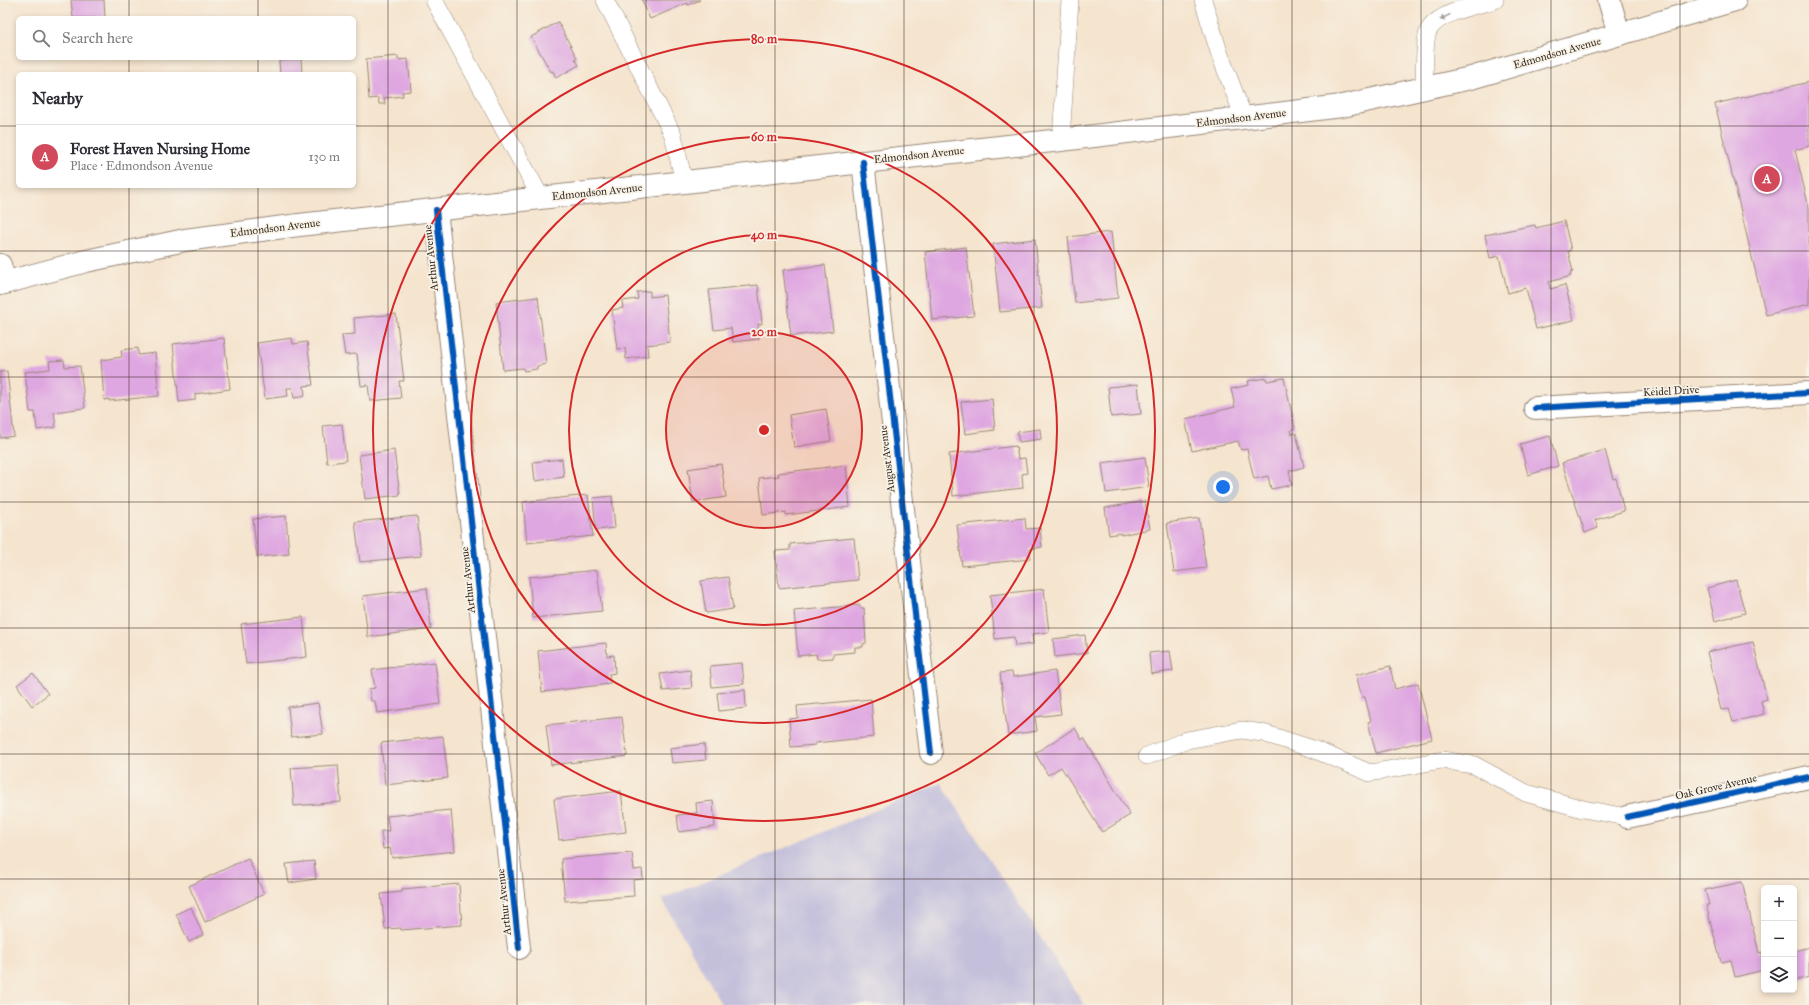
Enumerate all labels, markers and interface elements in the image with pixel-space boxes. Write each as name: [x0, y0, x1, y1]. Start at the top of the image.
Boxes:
one-way arrow: [1439, 14, 1451, 20]
search box: [16, 16, 356, 60]
icon: search: [30, 27, 52, 49]
text: Search here: [62, 29, 133, 47]
text: 80 m: [751, 32, 778, 46]
street label: Edmondson Avenue: [1512, 34, 1603, 72]
text: Nearby: [32, 88, 83, 109]
street label: Edmondson Avenue: [1195, 106, 1287, 130]
text: 60 m: [751, 130, 778, 144]
text: Forest Haven Nursing Home: [70, 140, 250, 158]
street label: Edmondson Avenue: [873, 144, 965, 166]
text: A: [41, 149, 49, 165]
text: 130 m: [308, 149, 340, 165]
text: Place · Edmondson Avenue: [70, 158, 213, 174]
pin: A: [1754, 164, 1780, 194]
street label: Edmondson Avenue: [551, 181, 643, 203]
street label: Edmondson Avenue: [229, 216, 321, 240]
street label: Arthur Avenue: [421, 224, 441, 293]
text: 40 m: [751, 228, 778, 243]
text: 20 m: [751, 325, 778, 339]
street label: Keidel Drive: [1643, 383, 1700, 399]
centre of rings: [757, 423, 771, 437]
street label: August Avenue: [876, 424, 898, 494]
your location: [1213, 477, 1233, 497]
street label: Arthur Avenue: [458, 546, 478, 615]
street label: Oak Grove Avenue: [1674, 771, 1758, 803]
street label: Arthur Avenue: [494, 868, 514, 937]
map controls: [1761, 885, 1797, 993]
button: +: [1761, 885, 1797, 921]
button: −: [1761, 921, 1797, 957]
button: layers: [1761, 957, 1797, 993]

